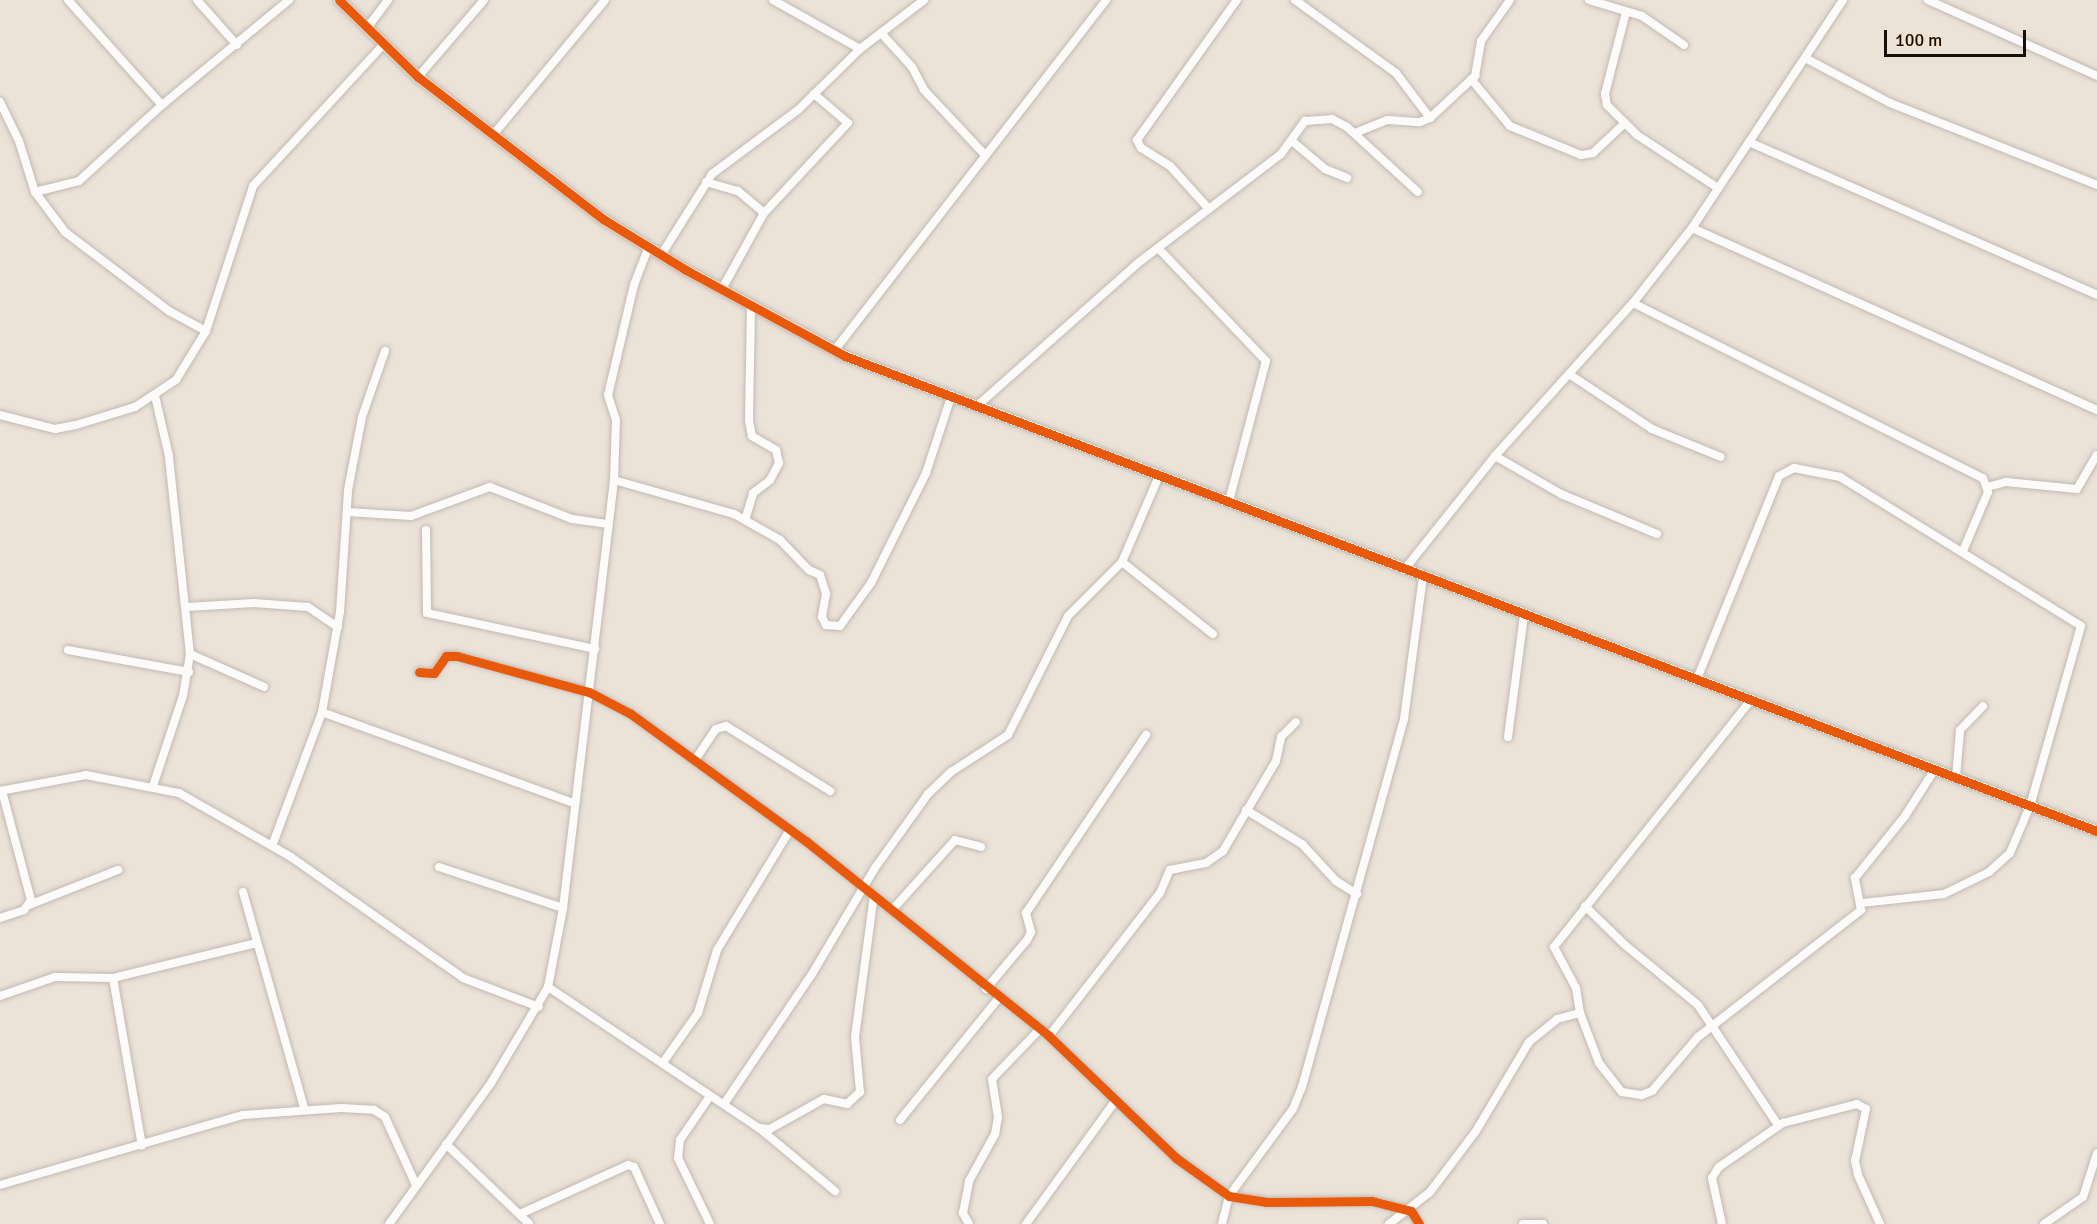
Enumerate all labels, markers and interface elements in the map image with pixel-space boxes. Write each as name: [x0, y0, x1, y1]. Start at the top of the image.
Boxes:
scale bar: [1887, 18, 2030, 56]
text: 100 m: [1895, 29, 1942, 51]

